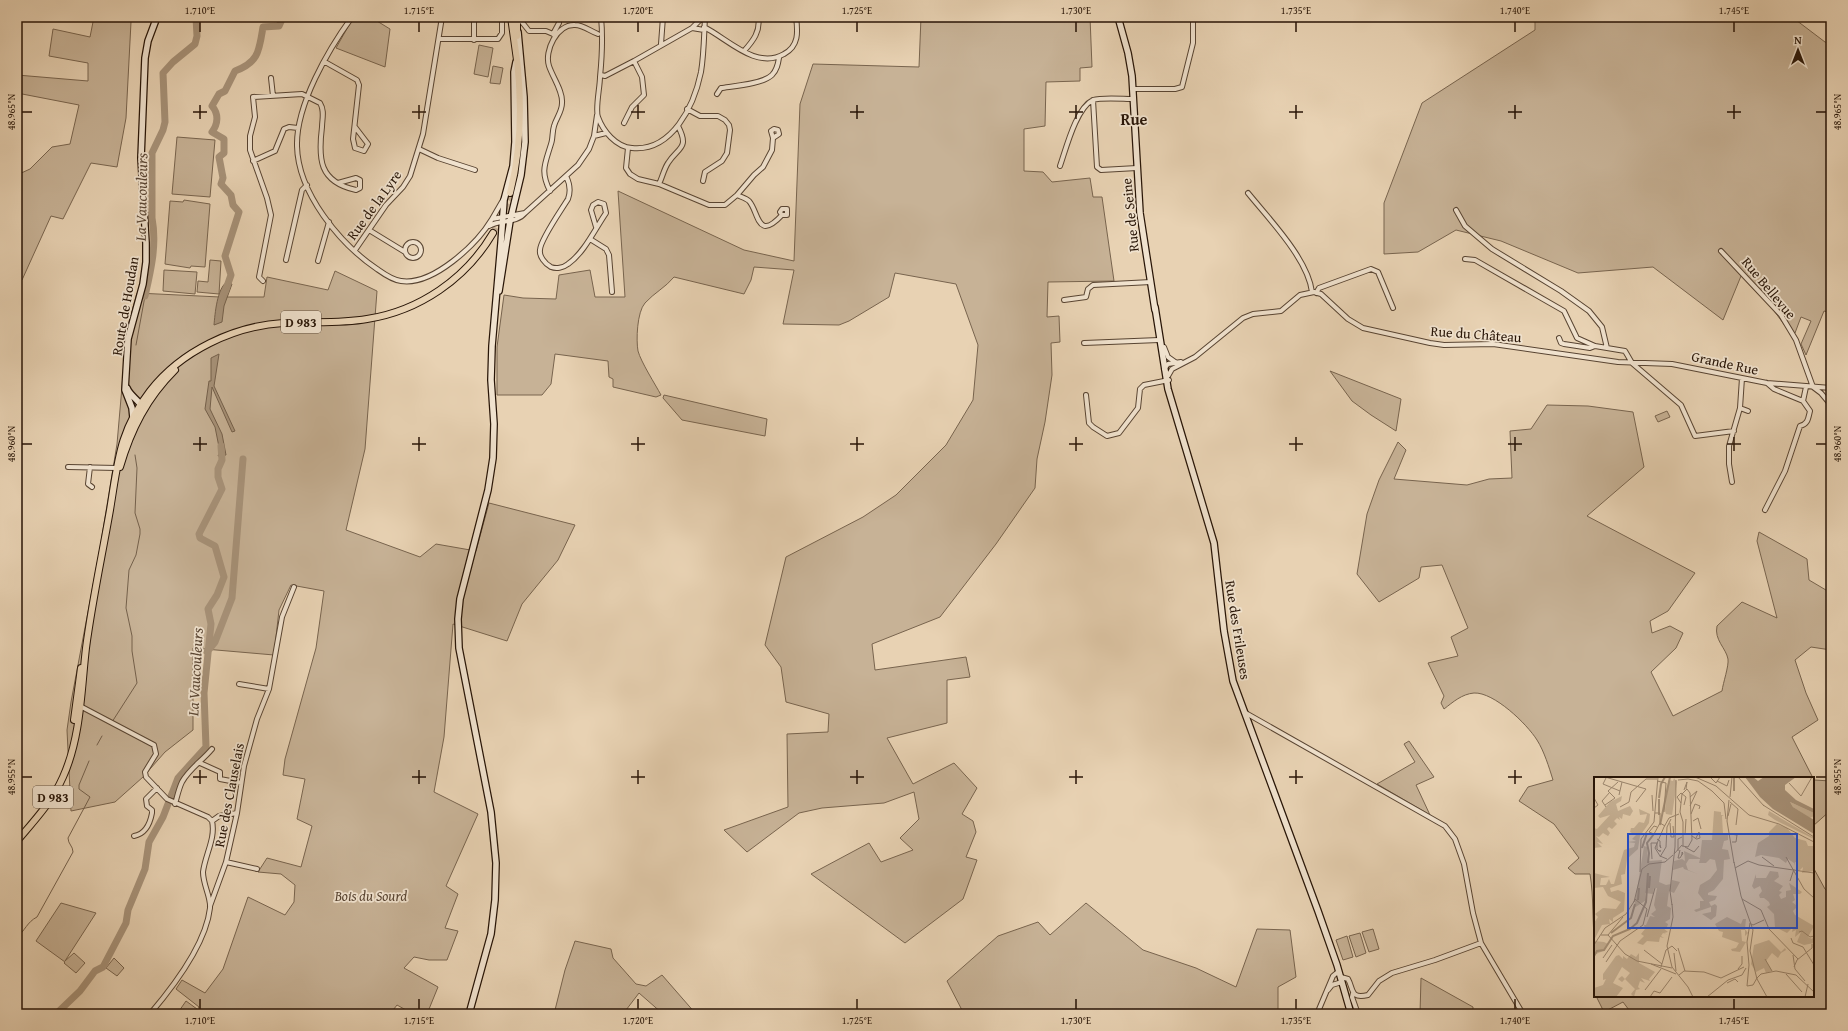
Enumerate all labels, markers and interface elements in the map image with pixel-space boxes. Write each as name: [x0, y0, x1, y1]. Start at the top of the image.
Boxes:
text: 1.710°E: [185, 3, 215, 18]
text: 1.715°E: [404, 3, 434, 18]
text: 1.720°E: [623, 3, 653, 18]
text: 1.725°E: [842, 3, 872, 18]
text: 1.730°E: [1061, 3, 1091, 18]
text: 1.735°E: [1281, 3, 1311, 18]
text: 1.740°E: [1500, 3, 1530, 18]
text: 1.745°E: [1719, 3, 1749, 18]
north arrow: [1778, 30, 1818, 70]
text: N: [1794, 32, 1802, 48]
text: 48.965°N: [4, 93, 19, 130]
text: 48.965°N: [1830, 93, 1845, 130]
district label: Rue: [1121, 107, 1148, 131]
water label: La Vaucouleurs: [130, 152, 152, 242]
street label: Rue de la Lyre: [342, 166, 406, 244]
street label: Rue de Seine: [1116, 177, 1144, 253]
street label: Rue Bellevue: [1737, 253, 1801, 324]
street label: Route de Houdan: [106, 255, 144, 357]
road number: D 983: [281, 311, 321, 333]
street label: Rue du Château: [1430, 321, 1523, 347]
street label: Grande Rue: [1690, 346, 1761, 380]
text: 48.960°N: [4, 425, 19, 462]
text: 48.960°N: [1830, 425, 1845, 462]
street label: Rue des Frileuses: [1220, 579, 1256, 681]
water label: La Vaucouleurs: [182, 627, 208, 718]
street label: Rue des Clauselais: [209, 741, 249, 849]
text: 48.955°N: [4, 758, 19, 795]
text: 48.955°N: [1830, 758, 1845, 795]
inset map: [1594, 777, 1814, 997]
road number: D 983: [33, 786, 73, 808]
park label: Bois du Sourd: [334, 886, 407, 906]
text: 1.710°E: [185, 1013, 215, 1028]
text: 1.715°E: [404, 1013, 434, 1028]
text: 1.720°E: [623, 1013, 653, 1028]
text: 1.725°E: [842, 1013, 872, 1028]
text: 1.730°E: [1061, 1013, 1091, 1028]
text: 1.735°E: [1281, 1013, 1311, 1028]
text: 1.740°E: [1500, 1013, 1530, 1028]
text: 1.745°E: [1719, 1013, 1749, 1028]

